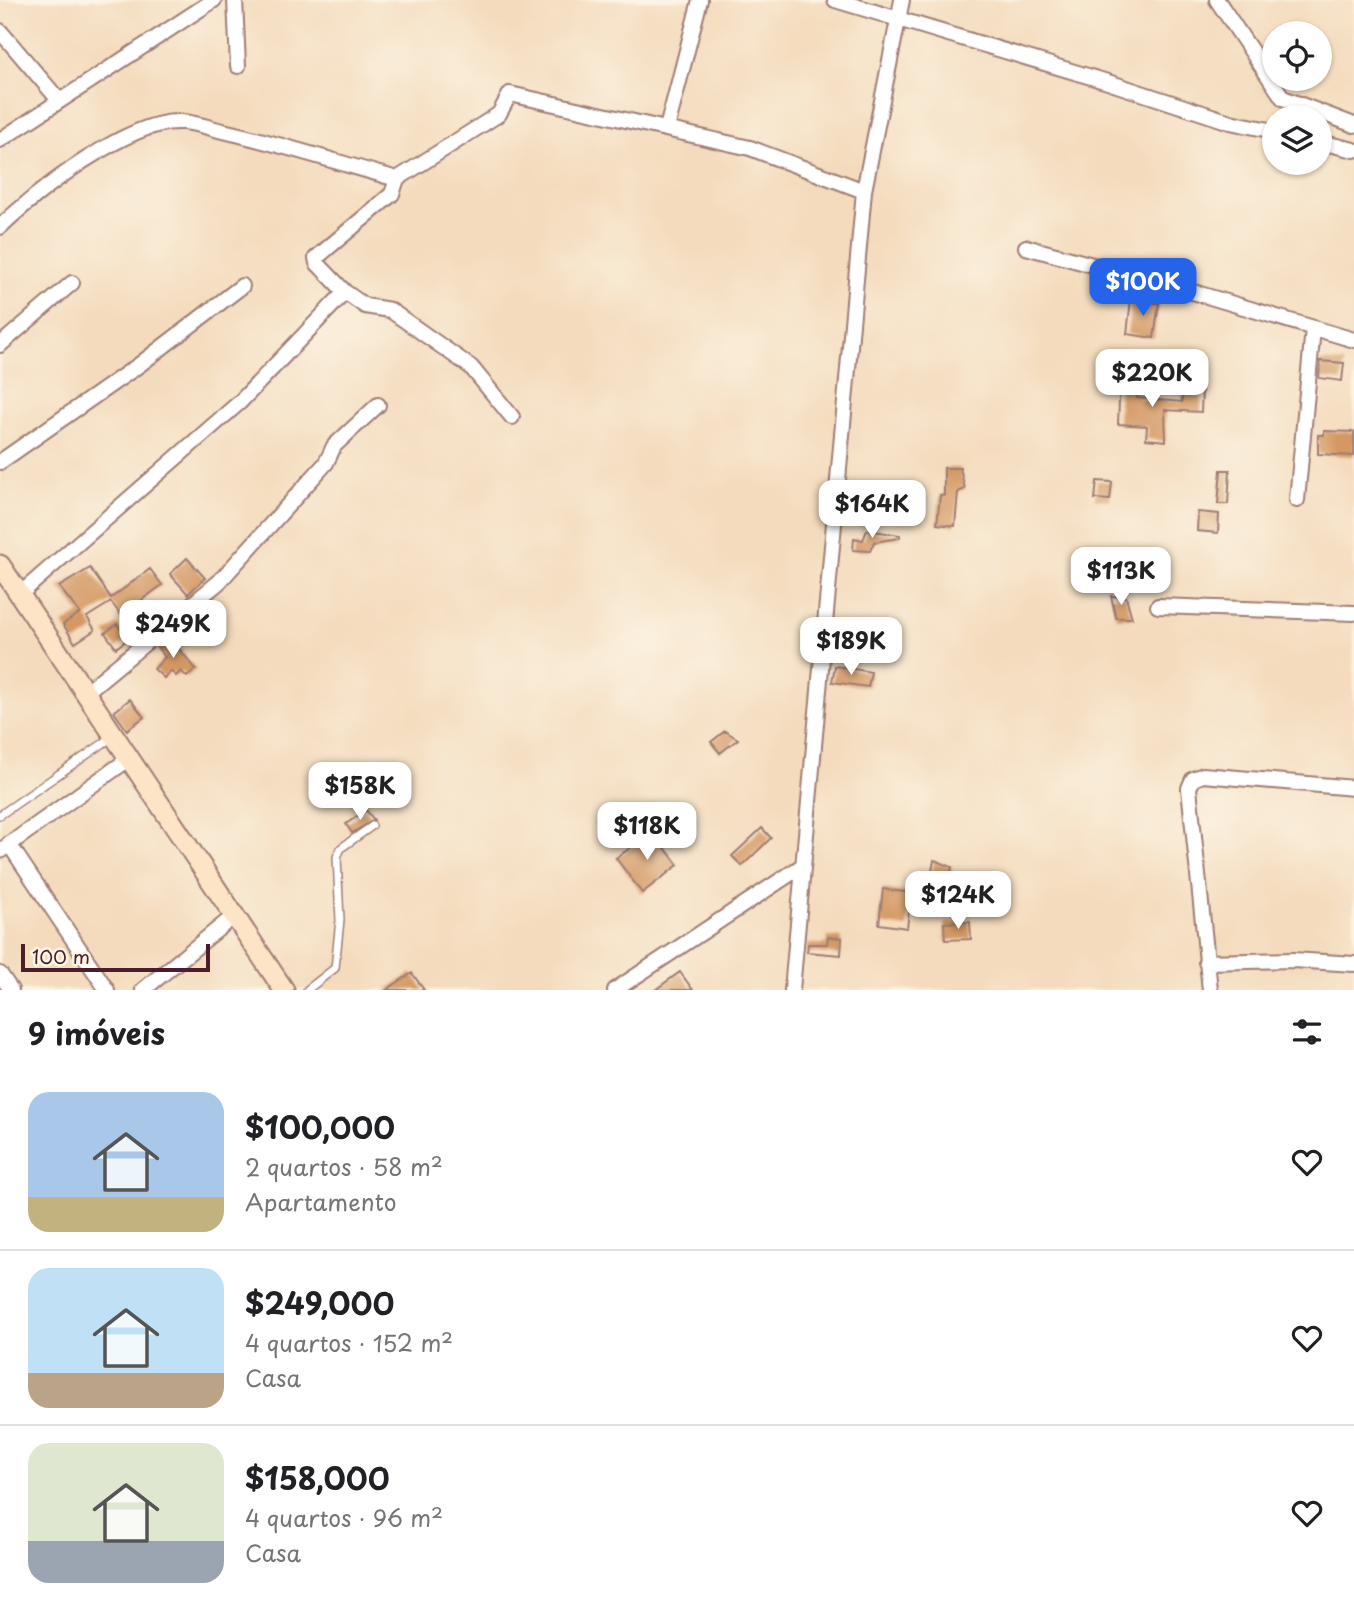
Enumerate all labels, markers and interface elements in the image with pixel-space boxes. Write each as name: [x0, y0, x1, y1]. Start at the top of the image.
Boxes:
map controls: [1262, 21, 1332, 175]
button: locate: [1262, 21, 1332, 91]
button: layers: [1262, 105, 1332, 175]
pin: $100K: [1094, 258, 1192, 318]
text: $100K: [1105, 263, 1181, 298]
pin: $220K: [1103, 350, 1201, 409]
text: $220K: [1112, 354, 1192, 389]
pin: $164K: [823, 480, 921, 540]
text: $164K: [835, 485, 909, 520]
pin: $113K: [1072, 548, 1170, 607]
text: $113K: [1087, 552, 1155, 587]
pin: $249K: [124, 600, 222, 660]
text: $249K: [135, 605, 211, 640]
pin: $189K: [802, 618, 900, 677]
text: $189K: [816, 622, 886, 657]
pin: $158K: [311, 762, 409, 822]
text: $158K: [324, 767, 396, 802]
pin: $118K: [598, 802, 696, 862]
text: $118K: [613, 807, 681, 842]
pin: $124K: [909, 872, 1007, 931]
text: $124K: [921, 876, 995, 911]
scale bar: [21, 941, 210, 973]
text: 100 m: [32, 942, 90, 970]
text: 9 imóveis: [28, 1010, 165, 1055]
icon: filters: [1288, 1013, 1326, 1051]
text: $100,000: [245, 1104, 395, 1149]
icon: home: [84, 1120, 168, 1204]
icon: heart: [1288, 1143, 1326, 1181]
text: 2 quartos · 58 m²: [245, 1149, 443, 1184]
text: Apartamento: [245, 1184, 397, 1219]
text: $249,000: [245, 1280, 394, 1325]
icon: home: [84, 1296, 168, 1380]
icon: heart: [1288, 1319, 1326, 1357]
text: 4 quartos · 152 m²: [245, 1325, 453, 1360]
text: Casa: [245, 1360, 301, 1395]
text: $158,000: [245, 1455, 390, 1500]
icon: home: [84, 1471, 168, 1555]
icon: heart: [1288, 1494, 1326, 1532]
text: 4 quartos · 96 m²: [245, 1500, 443, 1535]
text: Casa: [245, 1535, 301, 1570]

